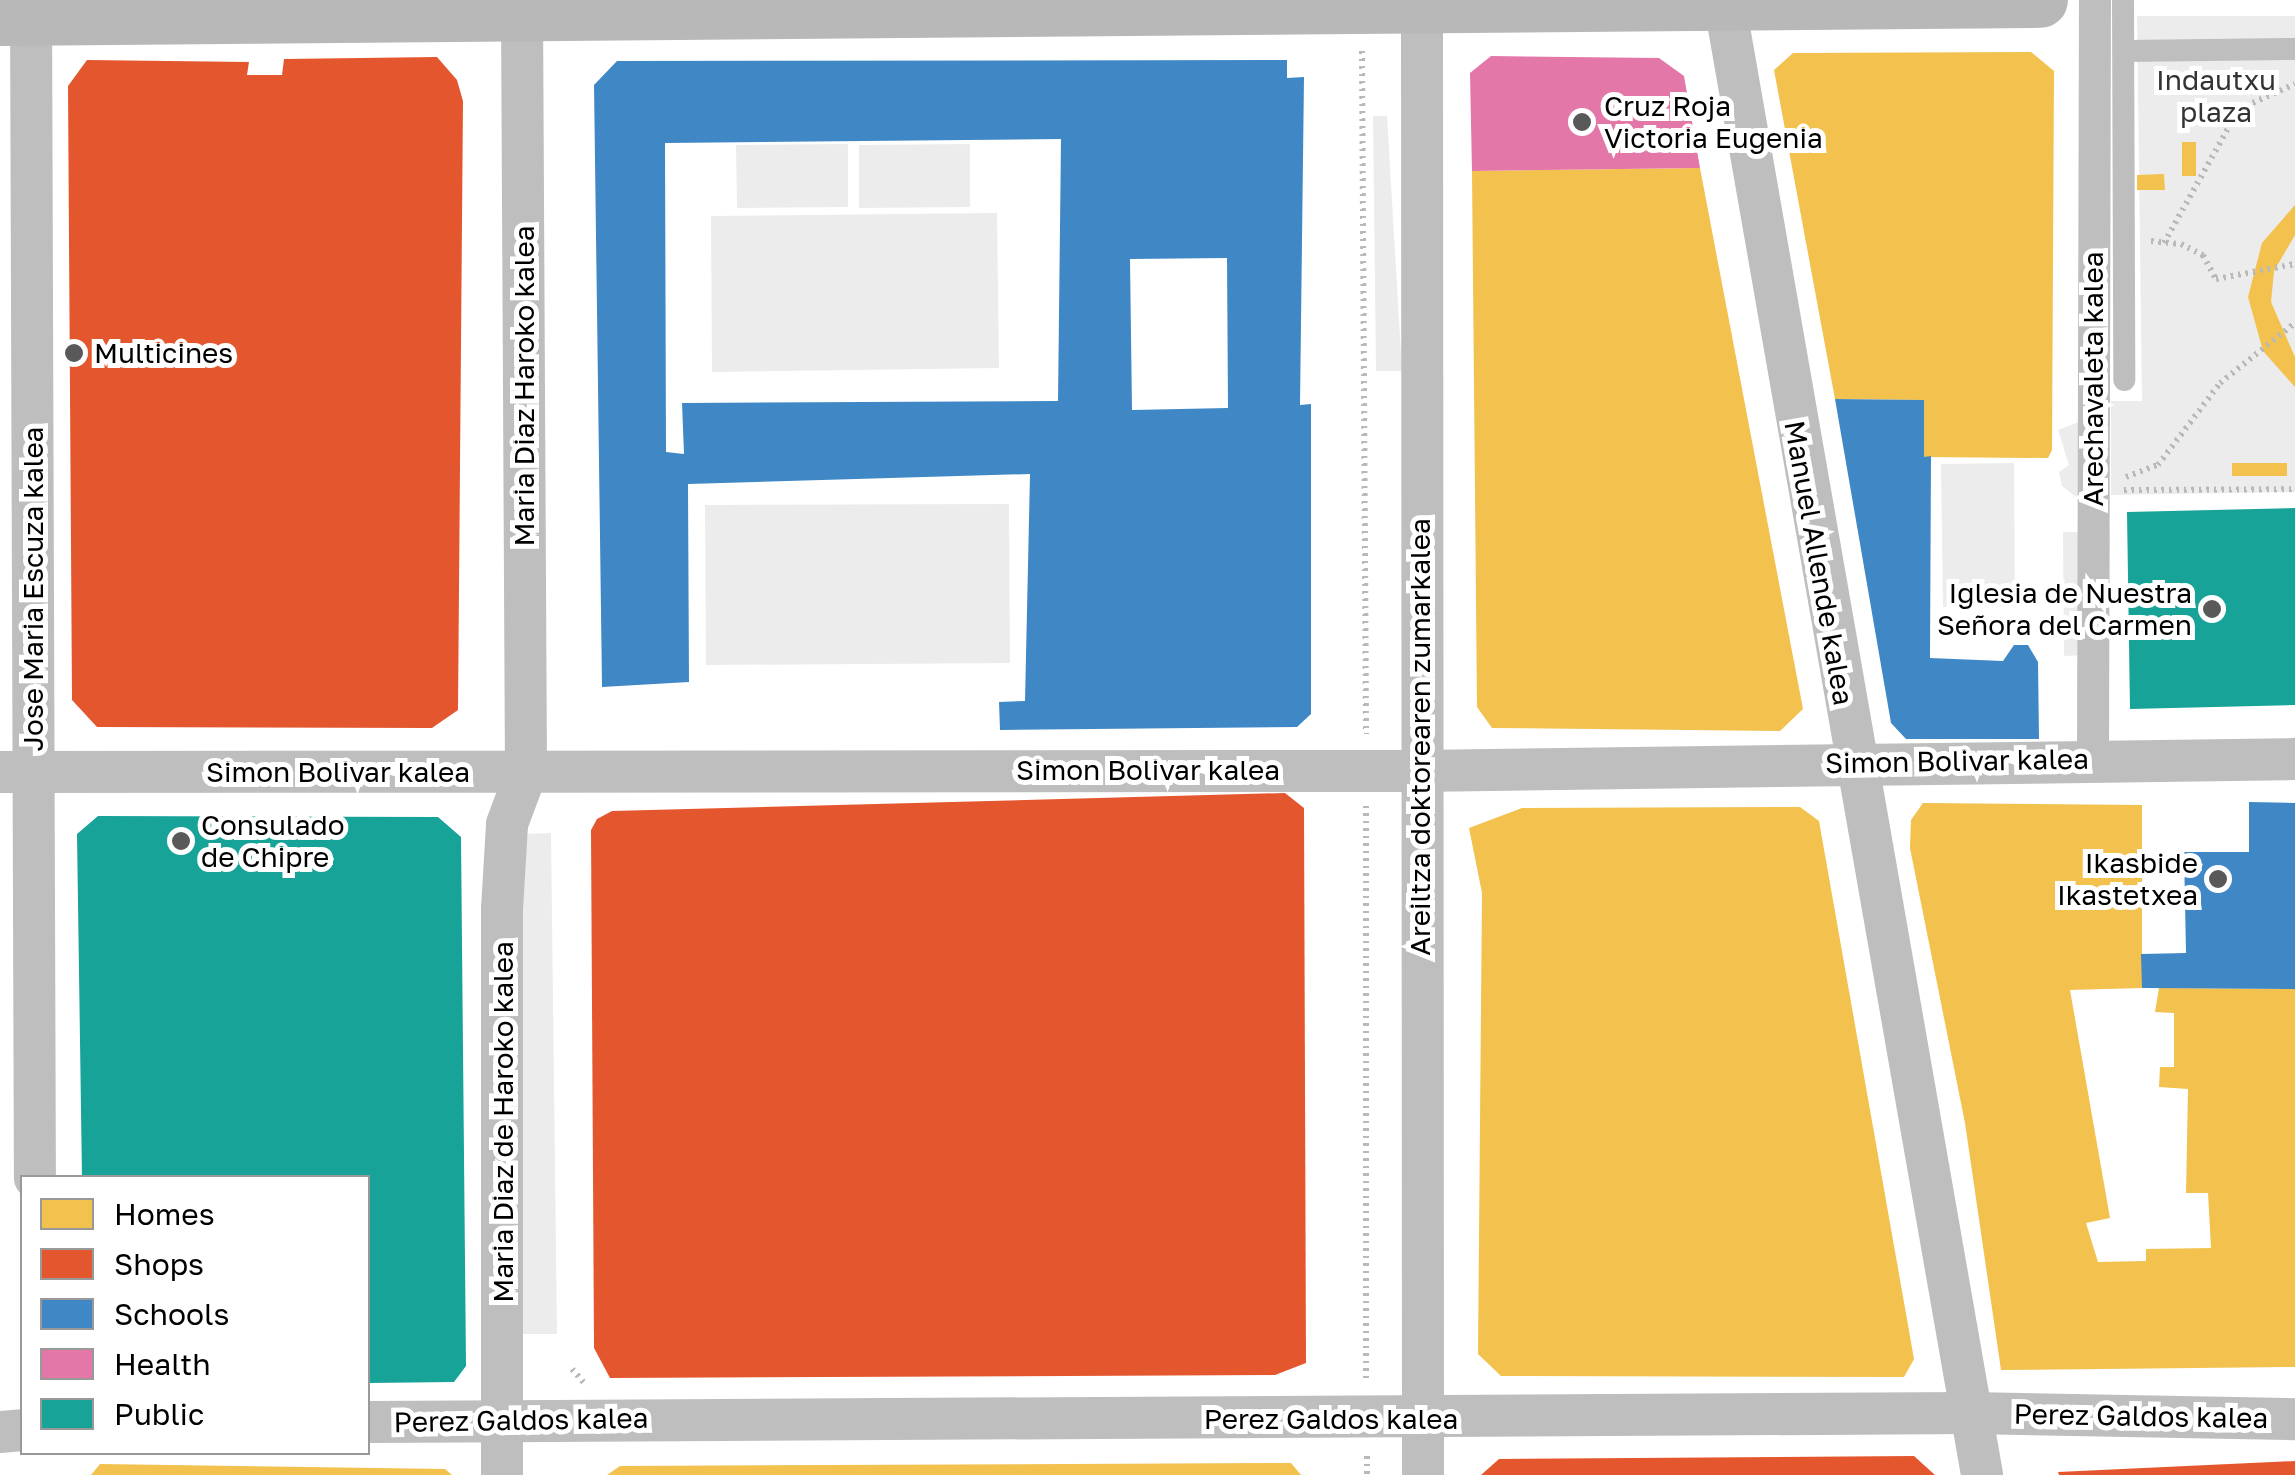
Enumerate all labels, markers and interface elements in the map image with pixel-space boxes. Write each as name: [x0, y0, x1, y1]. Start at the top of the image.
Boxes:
park label: Indautxu plaza: [2156, 63, 2276, 129]
place label: Cruz Roja Victoria Eugenia: [1604, 89, 1823, 155]
marker: Cruz Roja Victoria Eugenia: [1569, 109, 1595, 135]
street label: Maria Diaz Haroko kalea: [507, 225, 541, 547]
street label: Arechavaleta kalea: [2076, 251, 2110, 507]
place label: Multicines: [94, 336, 233, 370]
marker: Multicines: [63, 342, 85, 364]
street label: Manuel Allende kalea: [1777, 418, 1861, 708]
street label: Jose Maria Escuza kalea: [16, 427, 50, 751]
street label: Areiltza doktorearen zumarkalea: [1403, 518, 1437, 956]
place label: Iglesia de Nuestra Señora del Carmen: [1937, 576, 2192, 642]
marker: Iglesia de Nuestra Señora del Carmen: [2201, 598, 2223, 620]
street label: Simon Bolivar kalea: [1825, 742, 2089, 780]
street label: Simon Bolivar kalea: [1016, 753, 1280, 787]
street label: Simon Bolivar kalea: [206, 755, 470, 789]
place label: Consulado de Chipre: [201, 808, 345, 874]
marker: Consulado de Chipre: [170, 830, 192, 852]
place label: Ikasbide Ikastetxea: [2057, 846, 2198, 912]
marker: Ikasbide Ikastetxea: [2207, 868, 2229, 890]
street label: Maria Diaz de Haroko kalea: [486, 941, 520, 1303]
legend: [20, 1175, 370, 1455]
text: Homes: [114, 1196, 215, 1232]
text: Shops: [114, 1246, 204, 1282]
text: Schools: [114, 1296, 230, 1332]
text: Health: [114, 1346, 211, 1382]
text: Public: [114, 1396, 204, 1432]
street label: Perez Galdos kalea: [2013, 1397, 2269, 1435]
street label: Perez Galdos kalea: [393, 1401, 649, 1439]
street label: Perez Galdos kalea: [1204, 1402, 1458, 1436]

